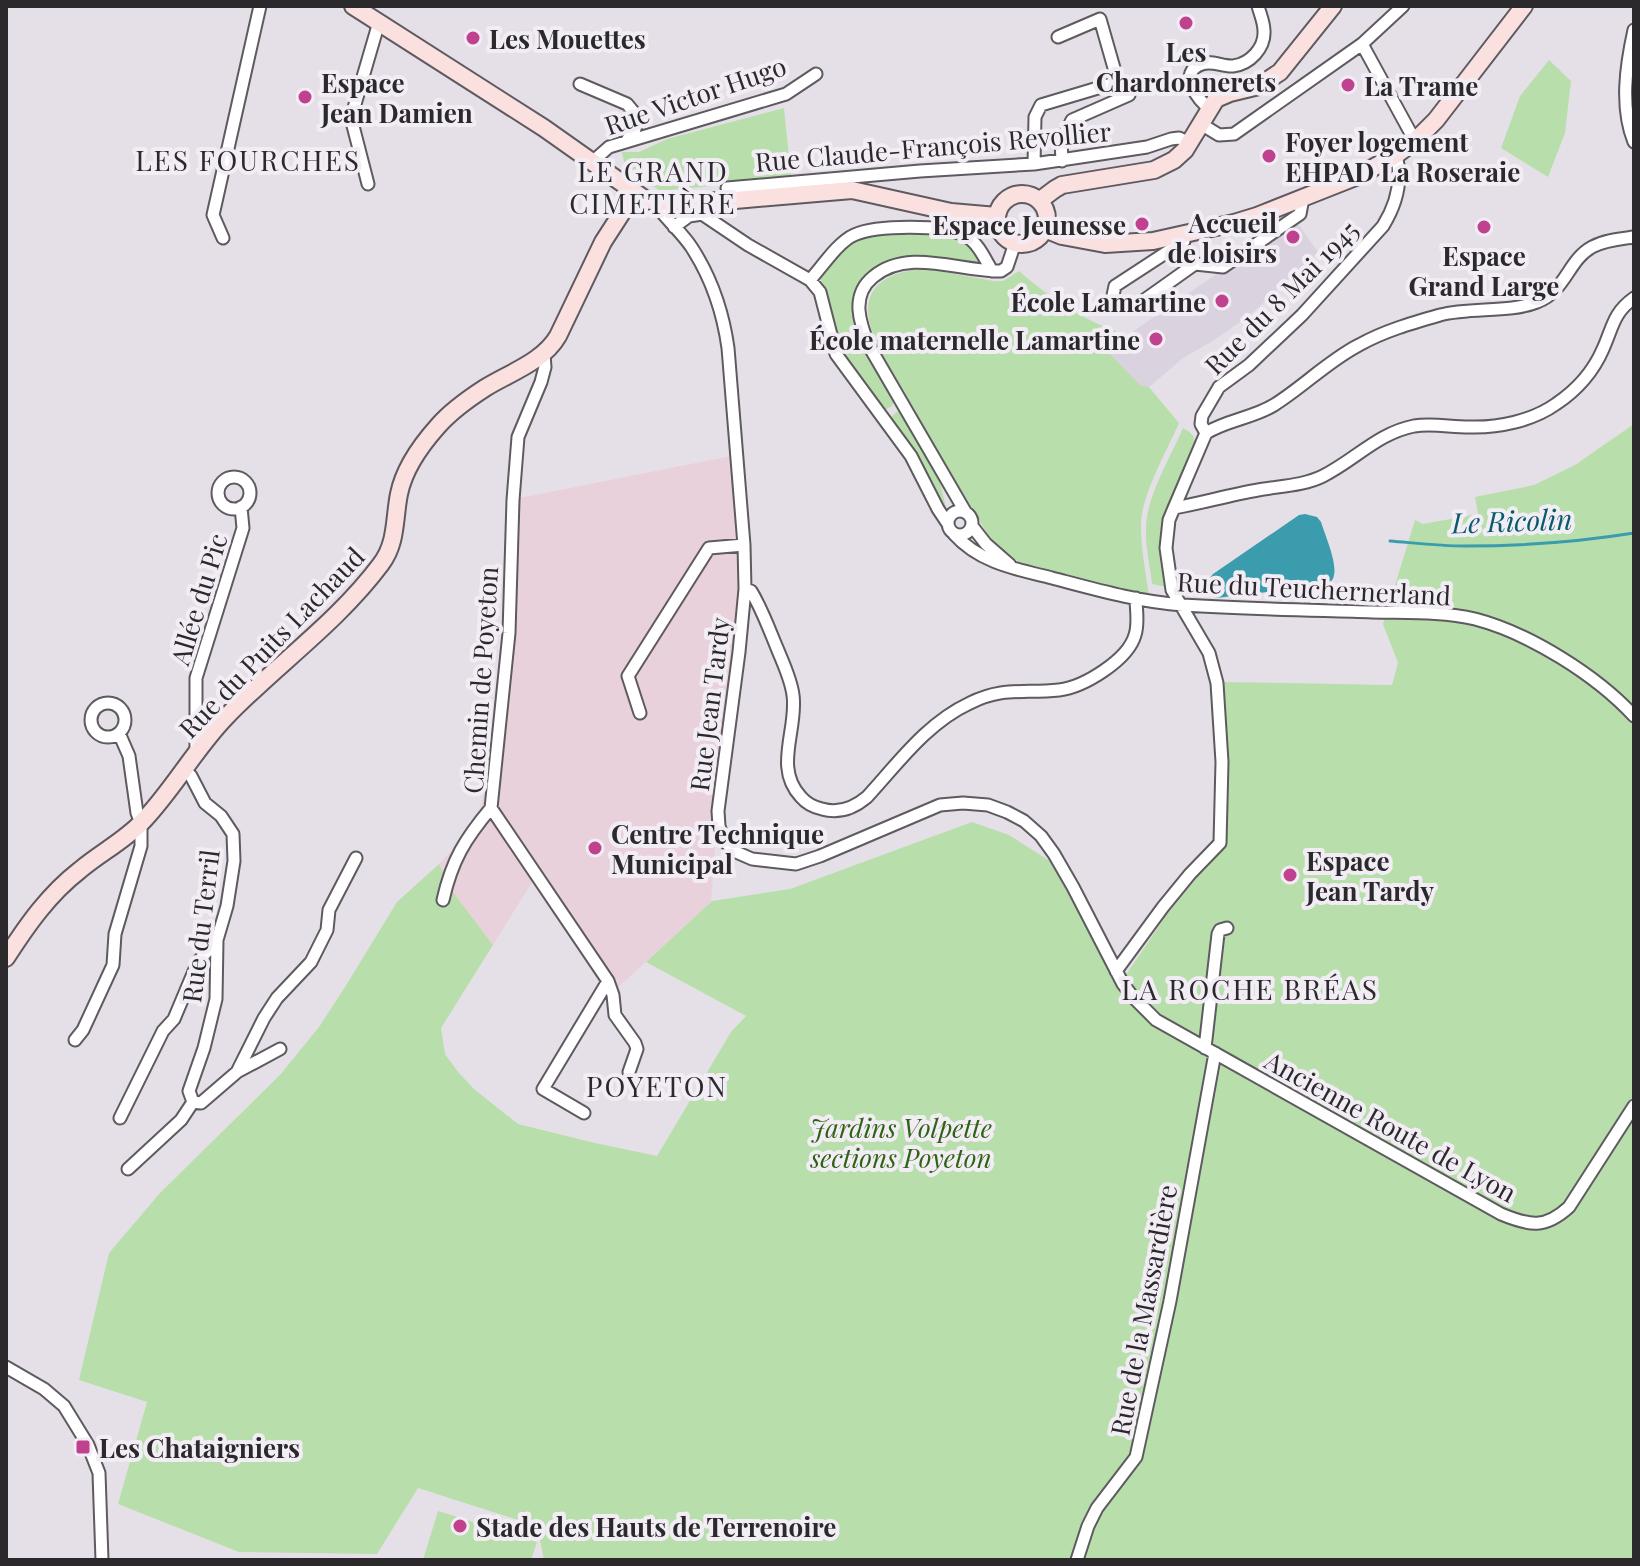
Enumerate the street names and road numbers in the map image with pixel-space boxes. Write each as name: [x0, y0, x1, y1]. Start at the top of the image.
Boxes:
street label: Rue Victor Hugo: [600, 48, 790, 142]
street label: Rue Claude-François Revollier: [754, 113, 1113, 179]
street label: Rue du 8 Mai 1945: [1196, 212, 1366, 382]
street label: Allée du Pic: [161, 529, 235, 670]
street label: Rue du Puits Lachaud: [171, 539, 371, 745]
street label: Rue du Teuchernerland: [1176, 563, 1452, 613]
street label: Chemin de Poyeton: [455, 565, 505, 795]
street label: Rue Jean Tardy: [681, 615, 737, 793]
street label: Rue du Terril: [173, 847, 227, 1005]
street label: Ancienne Route de Lyon: [1258, 1042, 1523, 1210]
street label: Rue de la Massardière: [1102, 1182, 1184, 1438]

